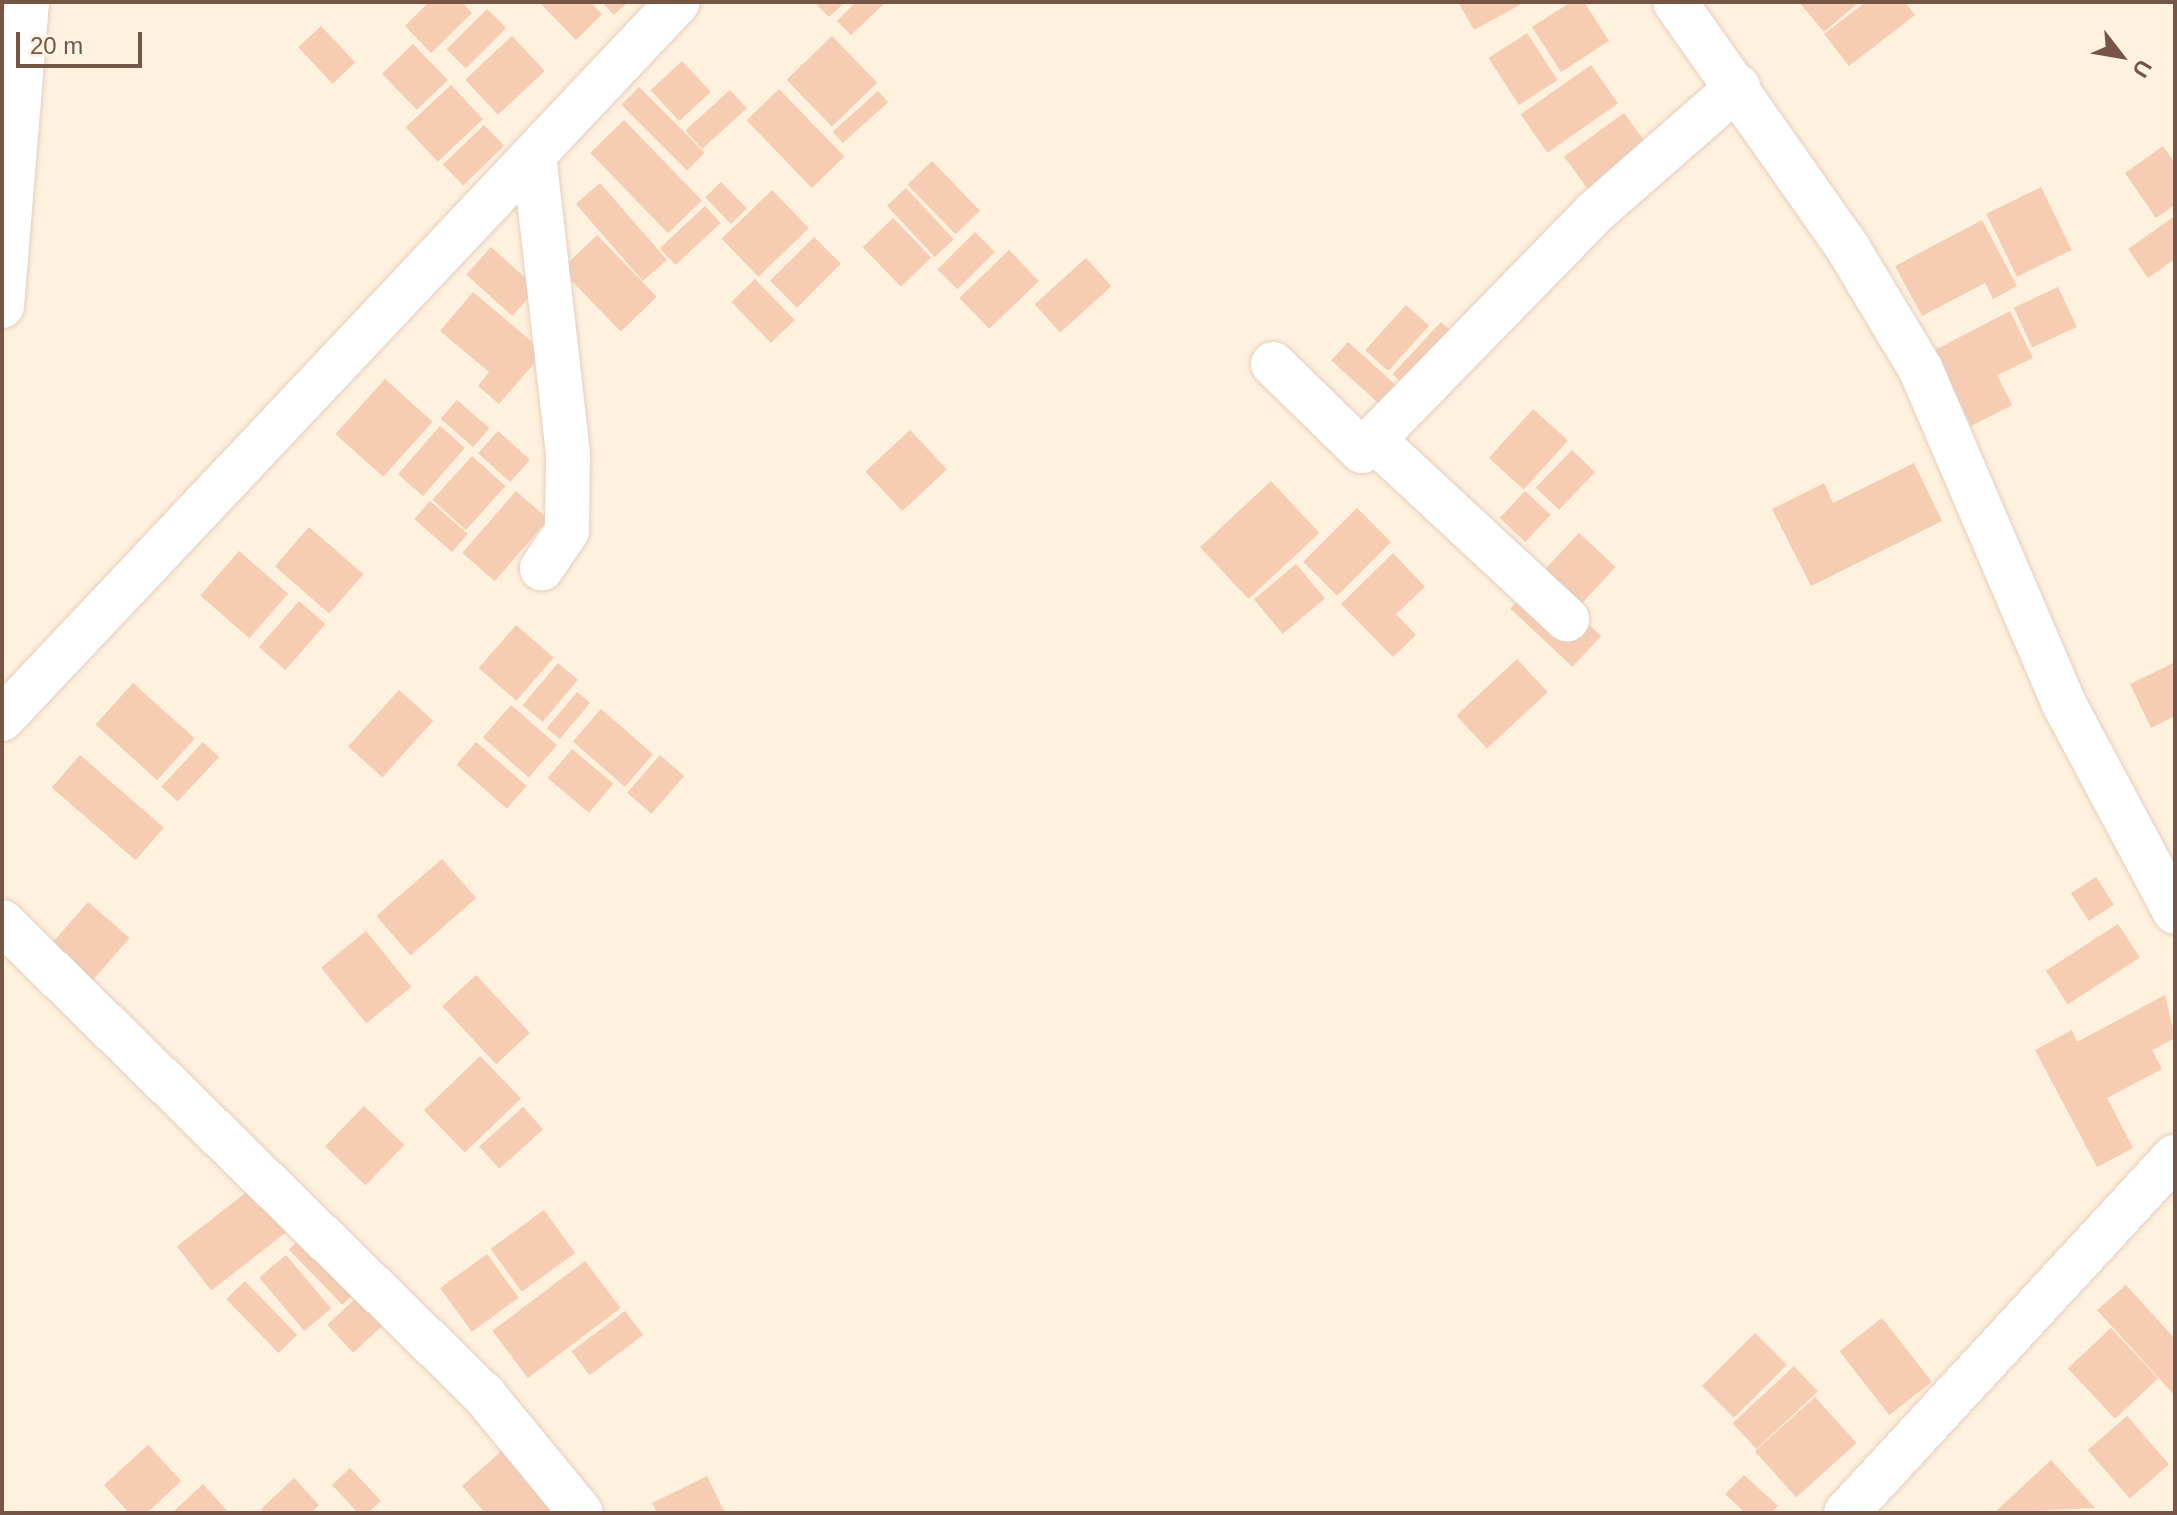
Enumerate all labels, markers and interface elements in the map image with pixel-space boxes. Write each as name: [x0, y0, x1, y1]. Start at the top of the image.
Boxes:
scale bar: [20, 16, 146, 66]
north arrow: [2081, 16, 2161, 96]
text: 20 m: [30, 32, 83, 59]
text: U: [2127, 55, 2157, 82]

